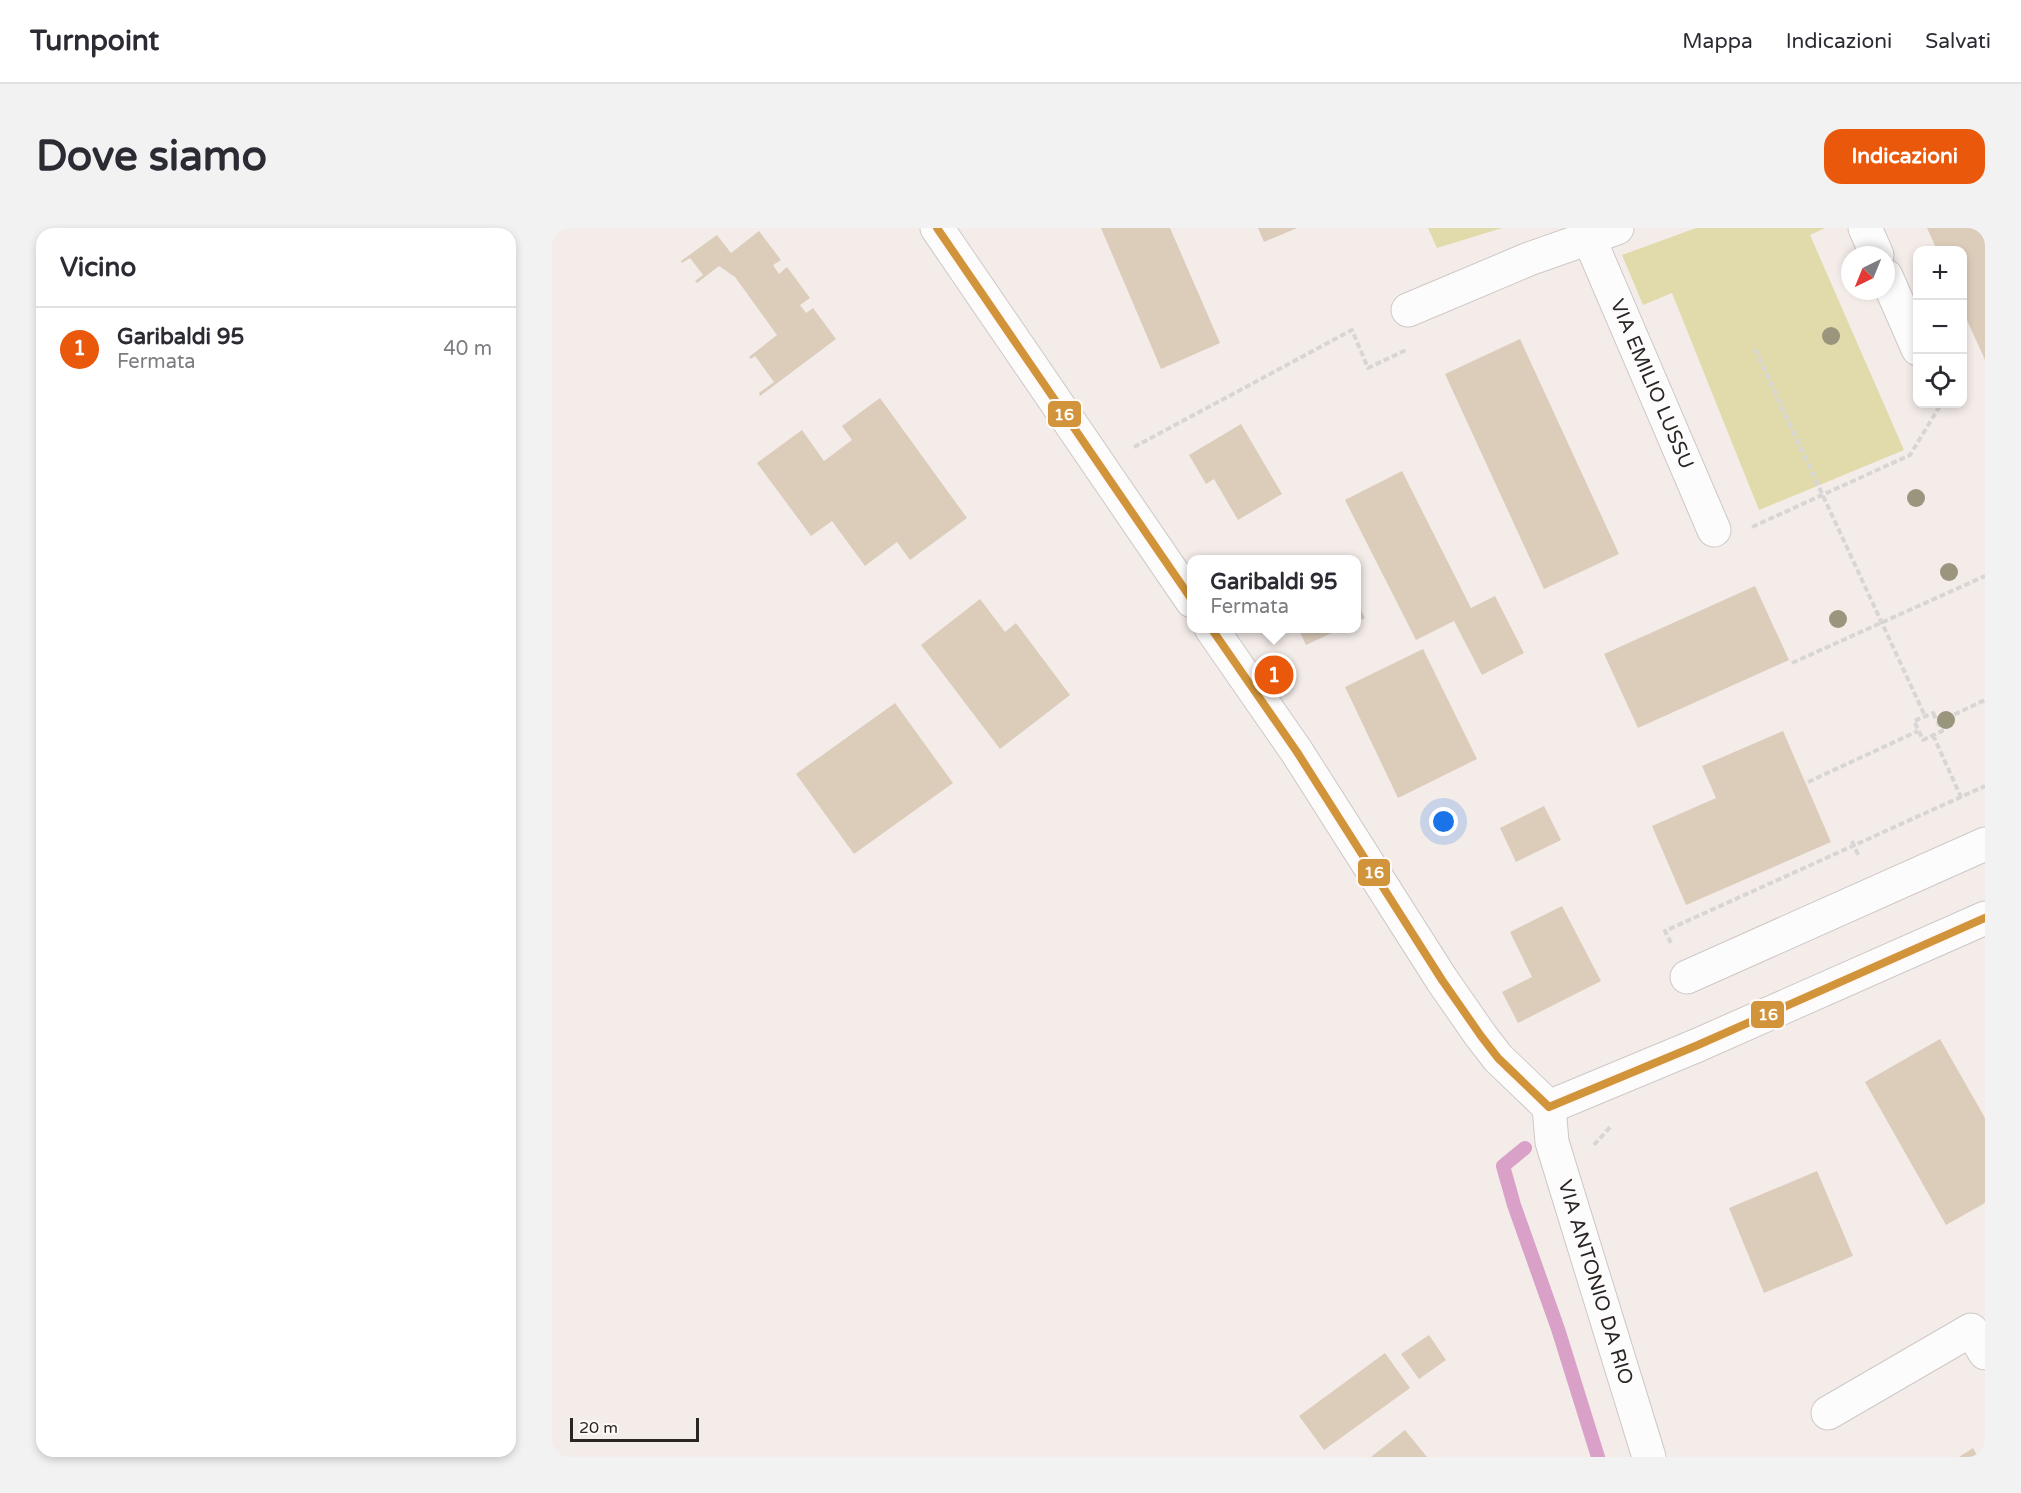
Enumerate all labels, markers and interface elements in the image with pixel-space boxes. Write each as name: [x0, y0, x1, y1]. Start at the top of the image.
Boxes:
text: Turnpoint: [30, 24, 159, 58]
text: Mappa: [1682, 29, 1753, 54]
text: Indicazioni: [1786, 29, 1892, 54]
text: Salvati: [1925, 29, 1991, 54]
button: Indicazioni: [1824, 129, 1985, 184]
text: Dove siamo: [36, 131, 267, 182]
north arrow: [1841, 246, 1895, 300]
map controls: [1913, 246, 1967, 408]
button: +: [1913, 246, 1967, 300]
text: Vicino: [60, 252, 136, 283]
street label: VIA EMILIO LUSSU: [1605, 296, 1698, 473]
button: −: [1913, 300, 1967, 354]
text: Garibaldi 95: [117, 324, 244, 350]
text: 1: [73, 337, 86, 361]
text: 40 m: [443, 337, 492, 361]
text: Fermata: [117, 350, 196, 374]
button: locate: [1913, 354, 1967, 408]
line badge: 16: [1047, 400, 1082, 428]
text: 16: [1054, 405, 1074, 425]
popup: [1187, 555, 1361, 633]
text: Garibaldi 95: [1210, 569, 1338, 595]
text: Fermata: [1210, 595, 1289, 619]
pin: 1: [1254, 652, 1294, 698]
your location: [1429, 807, 1458, 836]
line badge: 16: [1357, 858, 1391, 887]
text: 16: [1364, 863, 1384, 883]
line badge: 16: [1750, 1000, 1785, 1029]
text: 16: [1758, 1005, 1778, 1025]
street label: VIA ANTONIO DA RIO: [1552, 1177, 1638, 1388]
scale bar: [570, 1415, 699, 1442]
text: 20 m: [579, 1418, 618, 1438]

